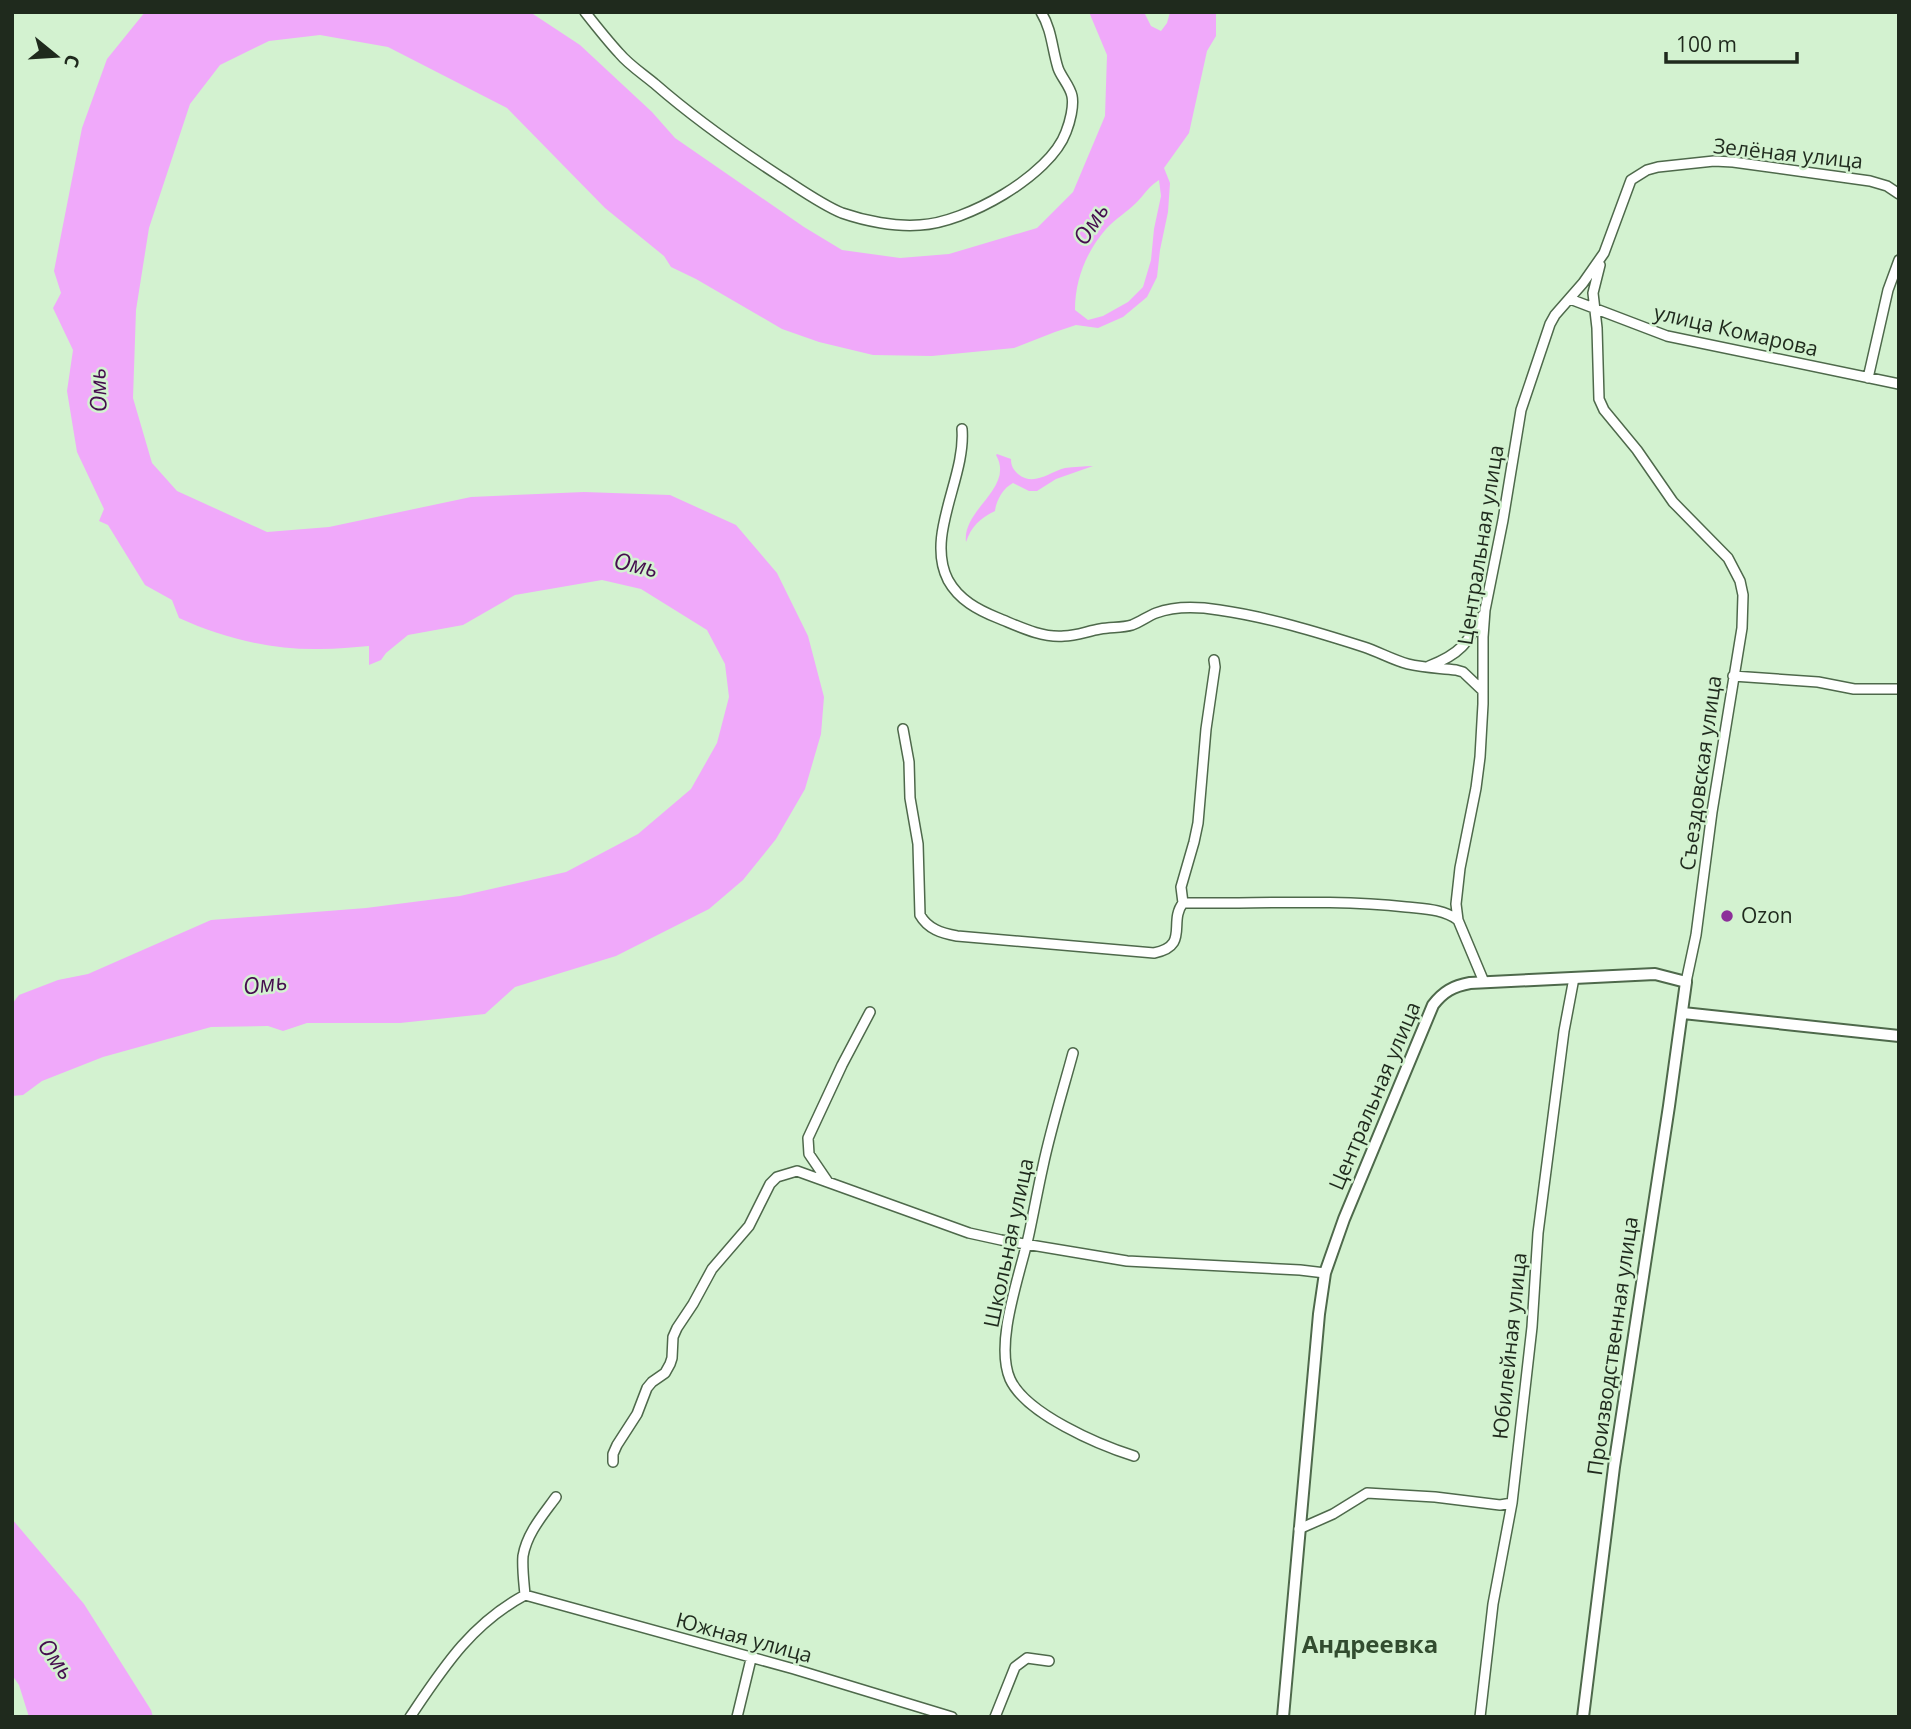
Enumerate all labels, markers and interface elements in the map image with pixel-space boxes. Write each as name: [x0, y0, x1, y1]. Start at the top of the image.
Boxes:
north arrow: [21, 21, 91, 91]
scale bar: [1666, 21, 1797, 65]
text: 100 m: [1676, 30, 1737, 58]
text: С: [58, 51, 86, 71]
street label: Зелёная улица: [1712, 131, 1864, 175]
water label: Омь: [1065, 196, 1116, 251]
street label: улица Комарова: [1651, 298, 1821, 363]
water label: Омь: [80, 367, 114, 413]
street label: Центральная улица: [1450, 443, 1510, 647]
water label: Омь: [611, 543, 661, 585]
street label: Съездовская улица: [1672, 674, 1728, 872]
place label: Ozon: [1741, 901, 1793, 929]
marker: Ozon: [1719, 908, 1735, 924]
water label: Омь: [241, 964, 289, 1002]
street label: Центральная улица: [1322, 997, 1426, 1194]
street label: Школьная улица: [976, 1156, 1040, 1330]
street label: Производственная улица: [1580, 1215, 1644, 1477]
street label: Юбилейная улица: [1485, 1251, 1533, 1441]
street label: Южная улица: [673, 1605, 816, 1669]
district label: Андреевка: [1302, 1627, 1438, 1660]
water label: Омь: [31, 1631, 83, 1686]

